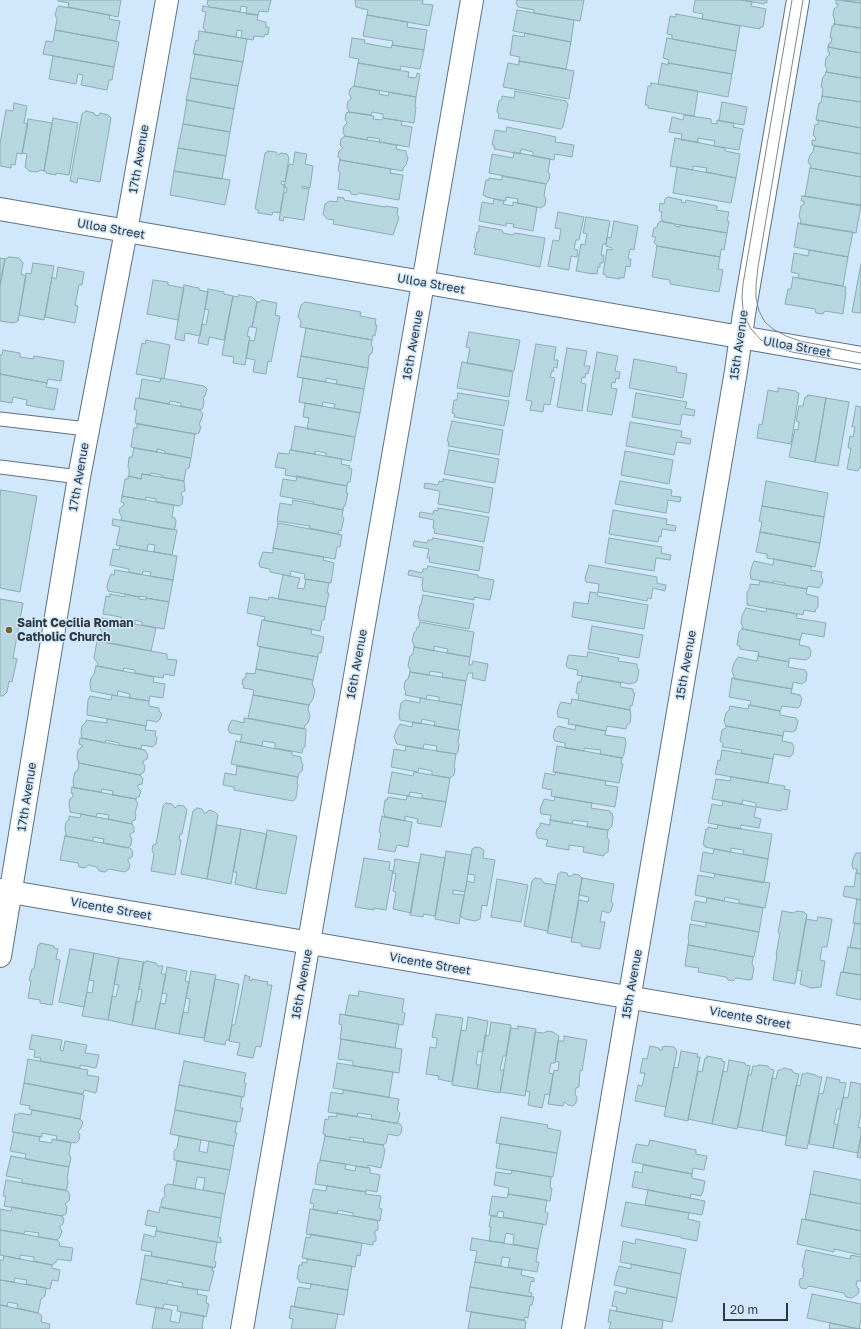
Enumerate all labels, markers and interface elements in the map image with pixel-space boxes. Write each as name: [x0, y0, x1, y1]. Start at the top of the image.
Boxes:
street label: 17th Avenue: [126, 123, 152, 195]
street label: Ulloa Street: [76, 216, 146, 242]
street label: Ulloa Street: [396, 271, 466, 297]
street label: 16th Avenue: [400, 309, 426, 381]
street label: 15th Avenue: [727, 309, 751, 381]
street label: Ulloa Street: [762, 334, 832, 360]
street label: 17th Avenue: [66, 441, 92, 513]
place label: Saint Cecilia Roman Catholic Church: [17, 616, 133, 644]
marker: Saint Cecilia Roman Catholic Church: [4, 625, 14, 635]
street label: 16th Avenue: [344, 628, 370, 700]
street label: 15th Avenue: [673, 629, 699, 701]
street label: 17th Avenue: [14, 761, 40, 833]
street label: Vicente Street: [69, 895, 153, 923]
street label: 16th Avenue: [289, 948, 315, 1020]
street label: 15th Avenue: [619, 948, 645, 1020]
street label: Vicente Street: [388, 950, 472, 978]
street label: Vicente Street: [708, 1004, 792, 1032]
scale bar: [725, 1295, 790, 1321]
text: 20 m: [730, 1302, 758, 1317]

